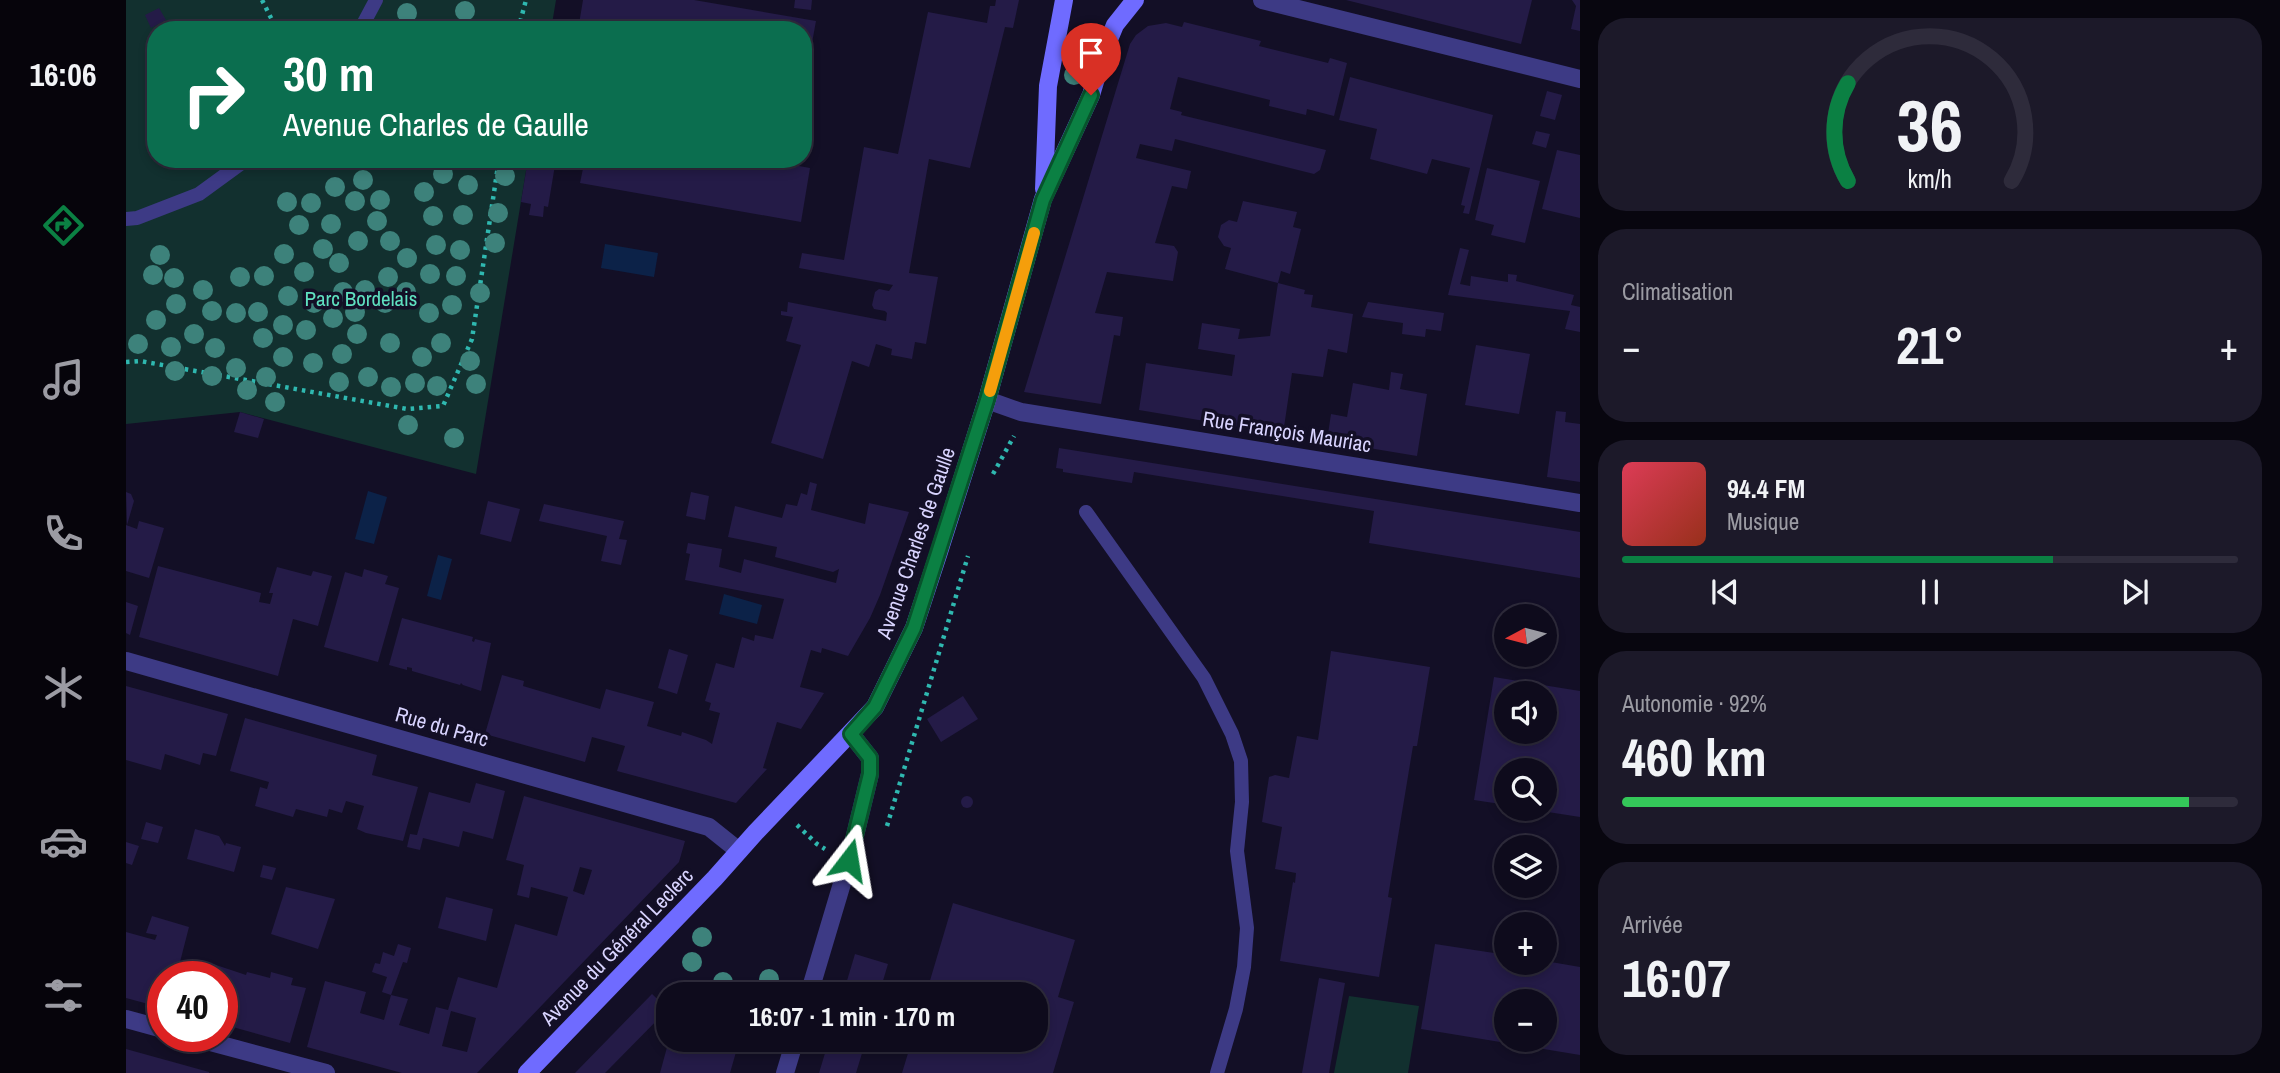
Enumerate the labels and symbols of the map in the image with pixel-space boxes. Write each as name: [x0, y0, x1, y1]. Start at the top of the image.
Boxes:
pin: [1061, 23, 1121, 95]
park label: Parc Bordelais: [305, 284, 417, 313]
street label: Rue François Mauriac: [1201, 404, 1373, 459]
street label: Avenue Charles de Gaulle: [869, 443, 962, 643]
north arrow: [1494, 604, 1558, 667]
street label: Rue du Parc: [392, 699, 492, 754]
position arrow: [812, 823, 886, 897]
street label: Avenue du Général Leclerc: [533, 862, 699, 1032]
speed limit sign: 40: [147, 961, 238, 1052]

